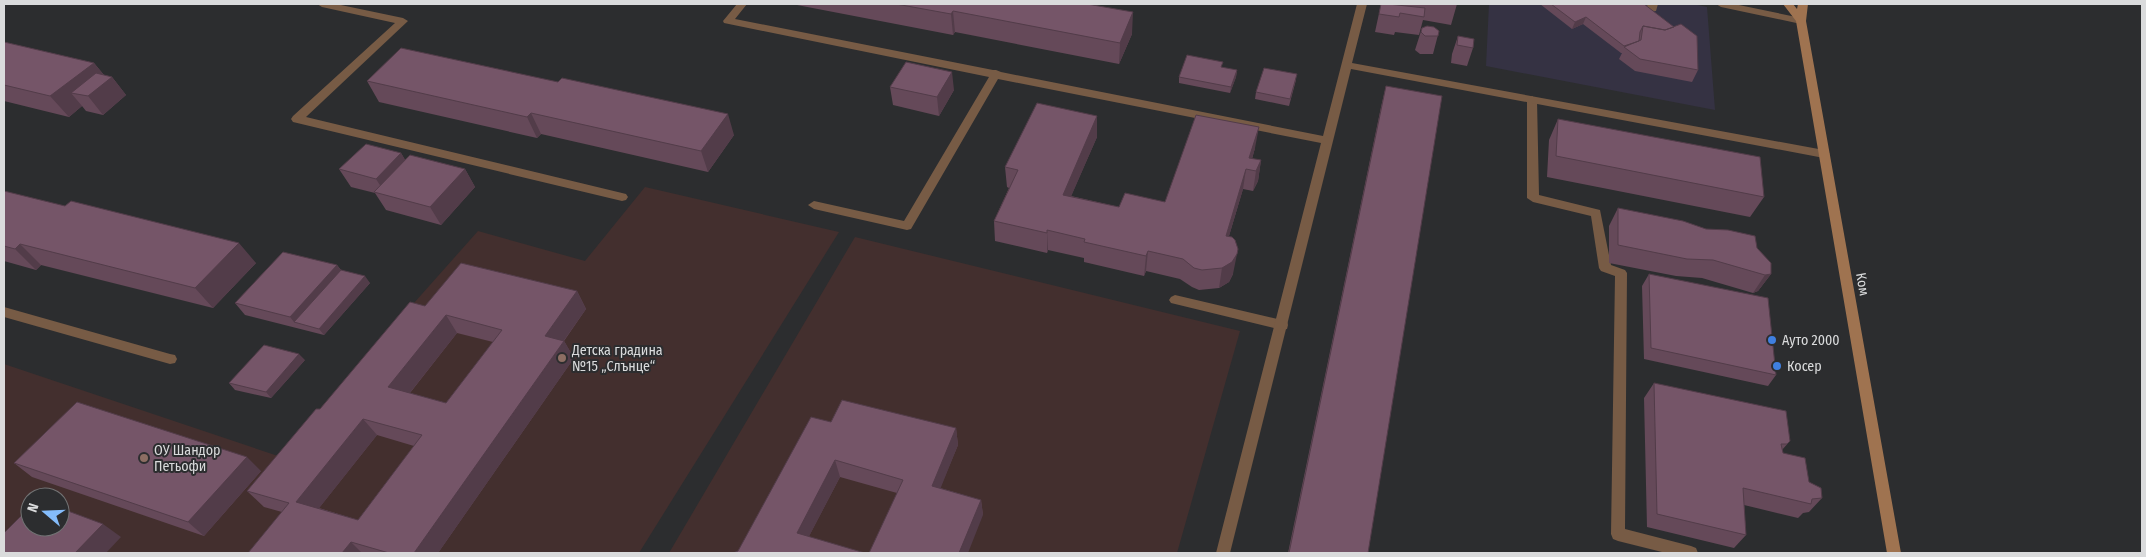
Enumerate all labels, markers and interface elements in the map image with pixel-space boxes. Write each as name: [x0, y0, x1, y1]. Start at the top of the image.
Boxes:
street label: Ком: [1852, 271, 1873, 297]
place label: Ауто 2000: [1782, 332, 1840, 349]
marker: Ауто 2000: [1766, 334, 1778, 346]
place label: Детска градина №15 „Слънце“: [571, 342, 663, 375]
marker: Детска градина №15 „Слънце“: [556, 352, 568, 364]
place label: Косер: [1787, 358, 1822, 375]
marker: Косер: [1771, 360, 1783, 372]
place label: ОУ Шандор Петьофи: [154, 442, 220, 475]
marker: ОУ Шандор Петьофи: [138, 452, 150, 464]
north arrow: [20, 487, 70, 537]
text: N: [24, 501, 43, 515]

